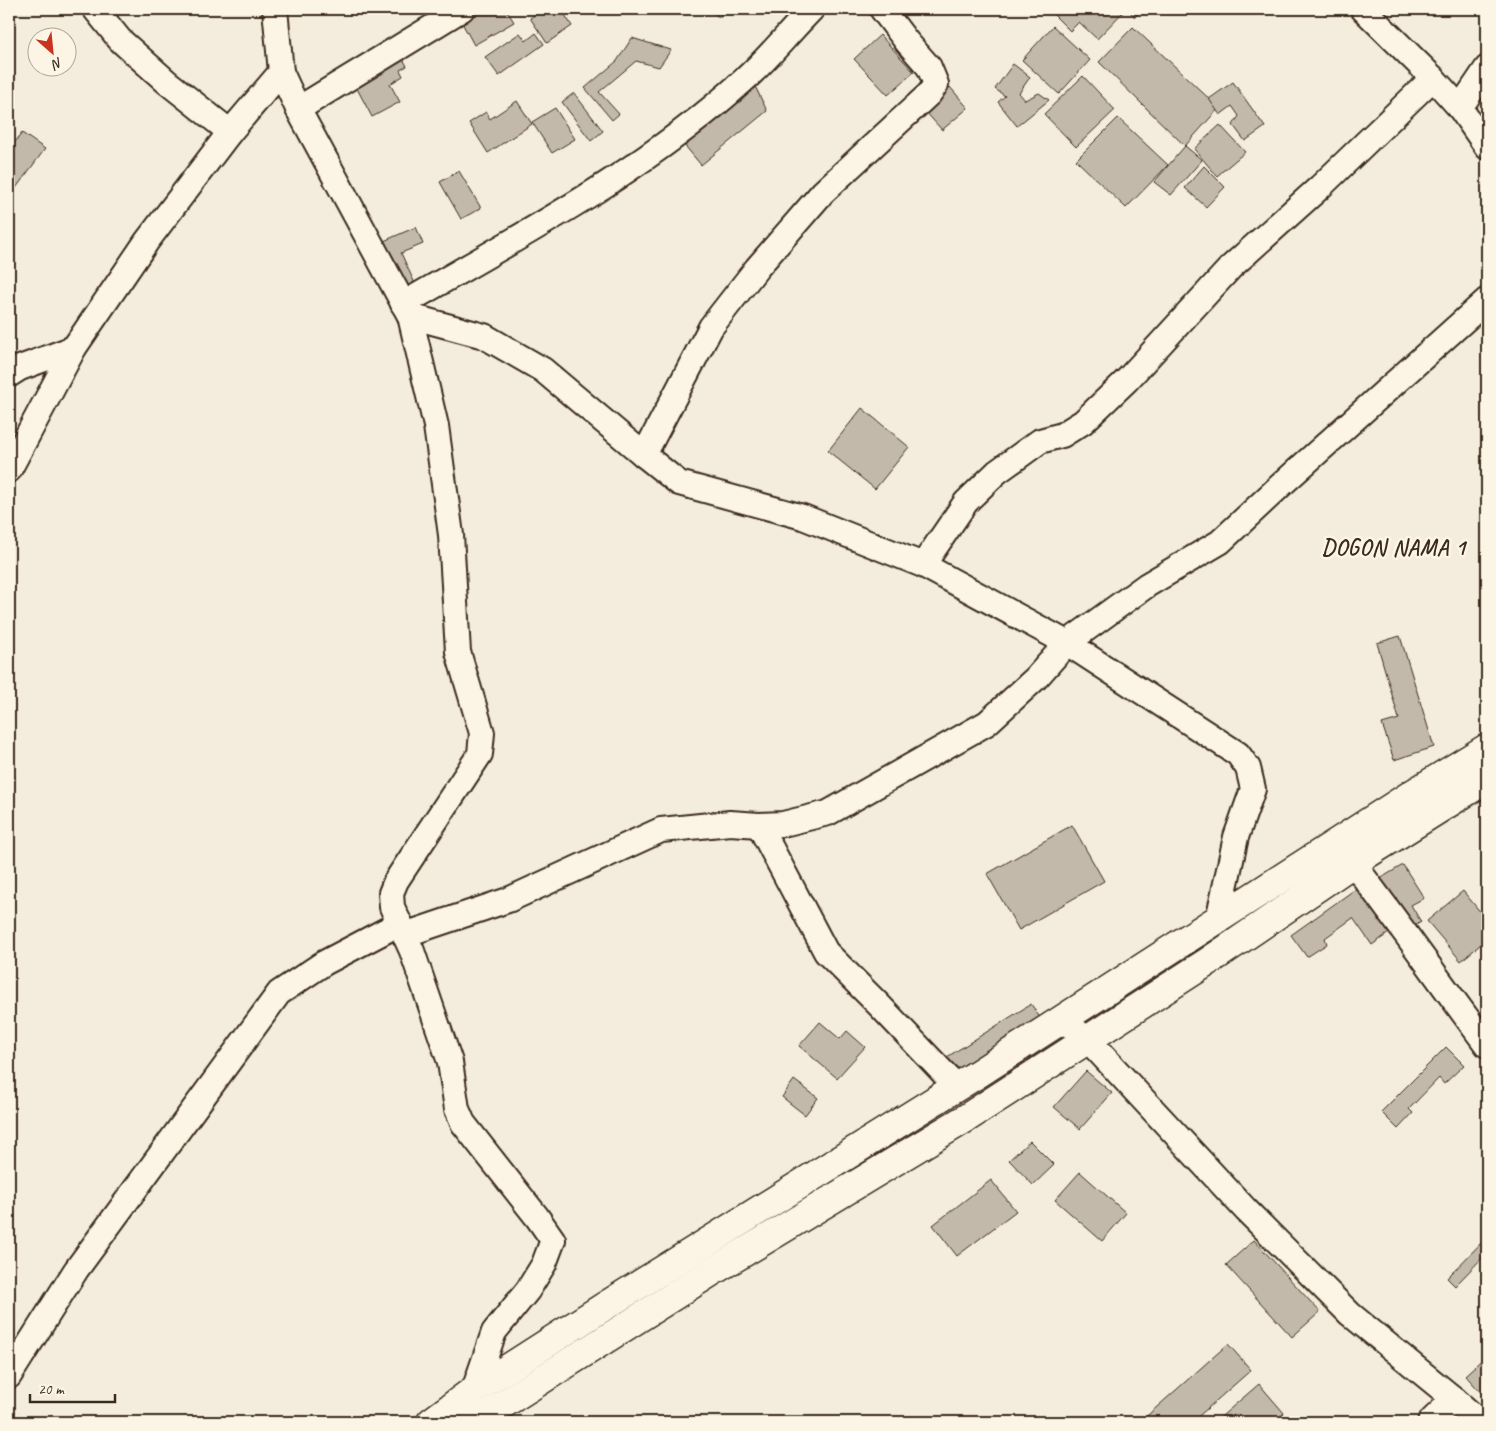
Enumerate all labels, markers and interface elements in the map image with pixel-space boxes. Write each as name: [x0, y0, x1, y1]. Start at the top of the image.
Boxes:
north arrow: [28, 28, 78, 78]
text: N: [48, 54, 65, 74]
district label: DOGON NAMA 1: [1322, 534, 1467, 562]
scale bar: [30, 1371, 115, 1403]
text: 20 m: [38, 1380, 65, 1399]

